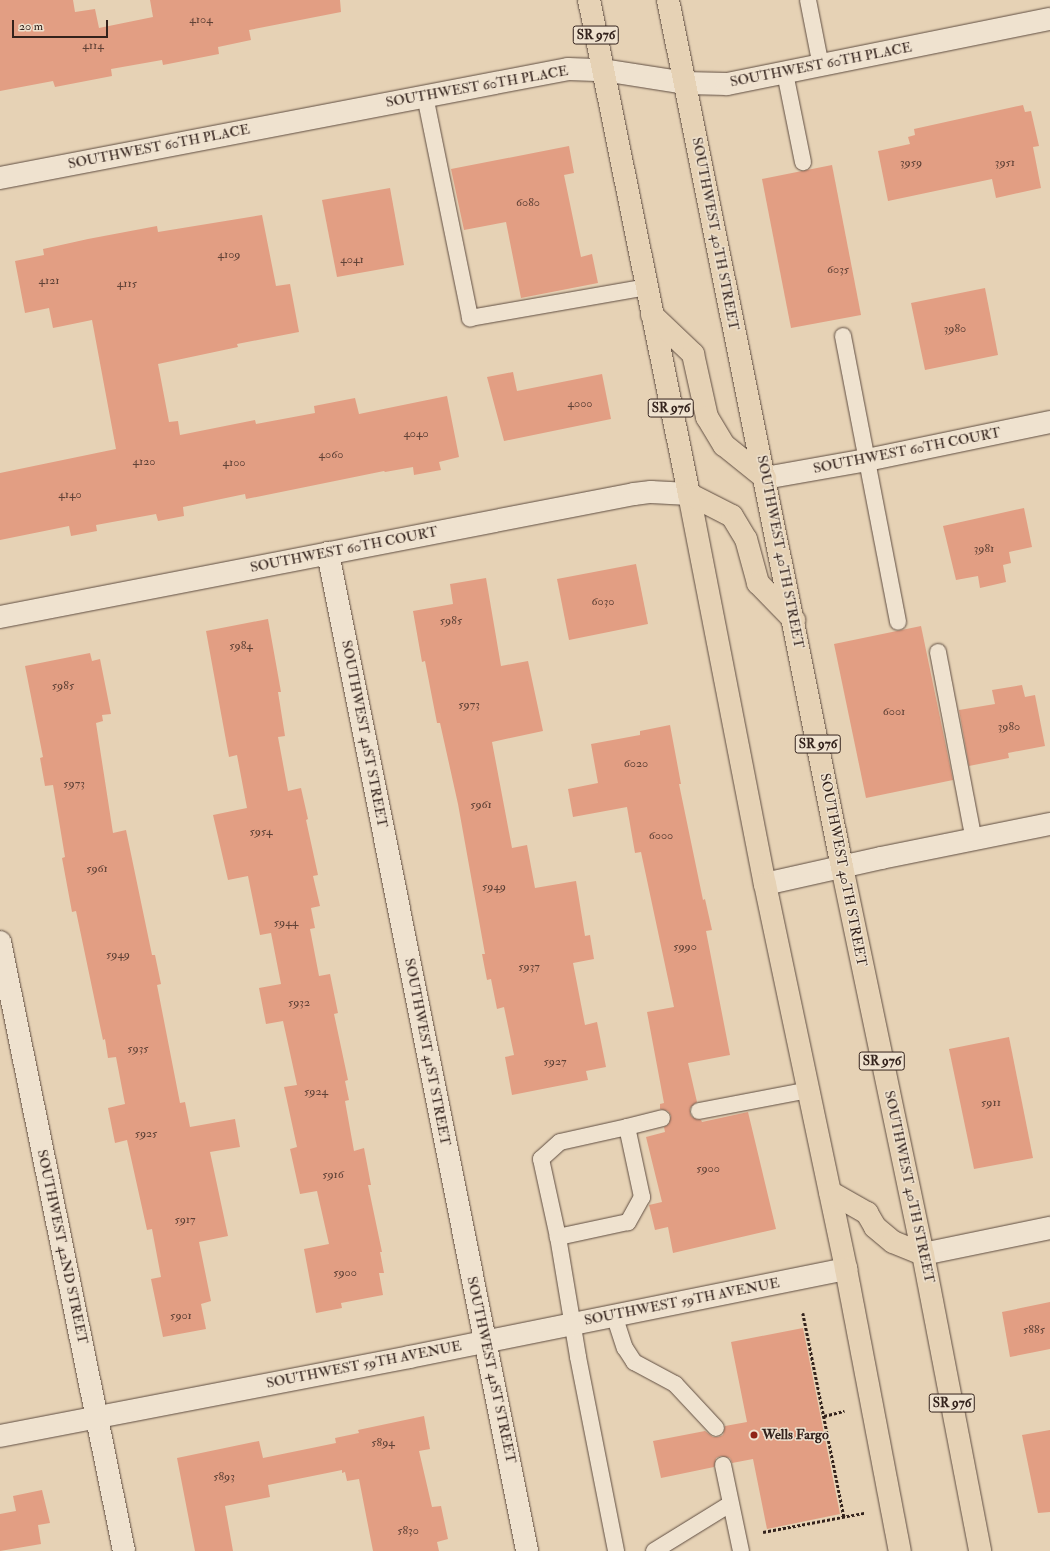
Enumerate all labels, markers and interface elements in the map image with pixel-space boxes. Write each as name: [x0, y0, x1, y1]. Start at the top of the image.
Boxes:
scale bar: [14, 12, 110, 38]
house number: 4104: [189, 13, 213, 27]
text: 20 m: [19, 19, 43, 34]
road number: SR 976: [572, 24, 620, 46]
house number: 4114: [82, 39, 104, 53]
street label: SOUTHWEST 60TH PLACE: [729, 39, 913, 91]
street label: SOUTHWEST 60TH PLACE: [385, 63, 569, 111]
street label: SOUTHWEST 60TH PLACE: [67, 121, 251, 173]
street label: SOUTHWEST 40TH STREET: [688, 136, 742, 332]
house number: 3959: [900, 156, 922, 170]
house number: 3951: [995, 156, 1015, 170]
house number: 6080: [516, 196, 540, 210]
house number: 4109: [218, 248, 240, 262]
house number: 4041: [340, 253, 364, 267]
house number: 6035: [827, 263, 849, 277]
house number: 4121: [38, 274, 60, 288]
house number: 4115: [117, 277, 137, 291]
house number: 3980: [944, 322, 966, 336]
house number: 4000: [568, 397, 592, 411]
road number: SR 976: [647, 397, 695, 419]
street label: SOUTHWEST 60TH COURT: [812, 425, 1002, 477]
house number: 4040: [403, 427, 429, 441]
house number: 4060: [319, 448, 343, 462]
street label: SOUTHWEST 40TH STREET: [753, 454, 807, 650]
house number: 4120: [133, 455, 155, 469]
house number: 4100: [223, 456, 245, 470]
house number: 4140: [58, 488, 82, 502]
street label: SOUTHWEST 60TH COURT: [249, 524, 439, 576]
house number: 3981: [974, 542, 994, 556]
house number: 6030: [592, 595, 614, 609]
house number: 5985: [440, 614, 462, 628]
house number: 5984: [229, 639, 253, 653]
street label: SOUTHWEST 41ST STREET: [338, 639, 390, 829]
house number: 5985: [52, 679, 74, 693]
house number: 5973: [458, 698, 480, 712]
house number: 6001: [883, 705, 905, 719]
house number: 3980: [998, 720, 1020, 734]
road number: SR 976: [794, 733, 842, 755]
house number: 6020: [624, 757, 648, 771]
street label: SOUTHWEST 40TH STREET: [816, 772, 870, 968]
house number: 5973: [63, 777, 85, 791]
house number: 5961: [470, 798, 492, 812]
house number: 5954: [250, 825, 272, 839]
house number: 6000: [649, 829, 673, 843]
house number: 5961: [86, 862, 108, 876]
house number: 5949: [482, 880, 506, 894]
house number: 5944: [274, 916, 298, 930]
house number: 5990: [673, 940, 697, 954]
house number: 5949: [106, 948, 130, 962]
street label: SOUTHWEST 41ST STREET: [401, 957, 453, 1147]
house number: 5937: [518, 960, 540, 974]
house number: 5932: [288, 996, 310, 1010]
house number: 5935: [127, 1042, 149, 1056]
road number: SR 976: [858, 1050, 906, 1072]
house number: 5927: [544, 1055, 566, 1069]
house number: 5924: [304, 1085, 328, 1099]
street label: SOUTHWEST 40TH STREET: [880, 1089, 938, 1285]
house number: 5911: [981, 1096, 1001, 1110]
house number: 5925: [135, 1127, 157, 1141]
street label: SOUTHWEST 42ND STREET: [33, 1148, 91, 1346]
house number: 5900: [696, 1162, 720, 1176]
house number: 5916: [322, 1168, 344, 1182]
house number: 5917: [174, 1213, 196, 1227]
house number: 5900: [333, 1266, 357, 1280]
street label: SOUTHWEST 41ST STREET: [463, 1275, 519, 1465]
street label: SOUTHWEST 59TH AVENUE: [583, 1275, 781, 1329]
house number: 5901: [170, 1309, 192, 1323]
house number: 5885: [1023, 1323, 1045, 1337]
street label: SOUTHWEST 59TH AVENUE: [265, 1338, 463, 1392]
road number: SR 976: [928, 1392, 976, 1414]
place label: Wells Fargo: [762, 1427, 829, 1443]
marker: Wells Fargo: [749, 1430, 759, 1440]
house number: 5894: [371, 1436, 395, 1450]
house number: 5893: [213, 1470, 235, 1484]
house number: 5830: [397, 1524, 419, 1538]

